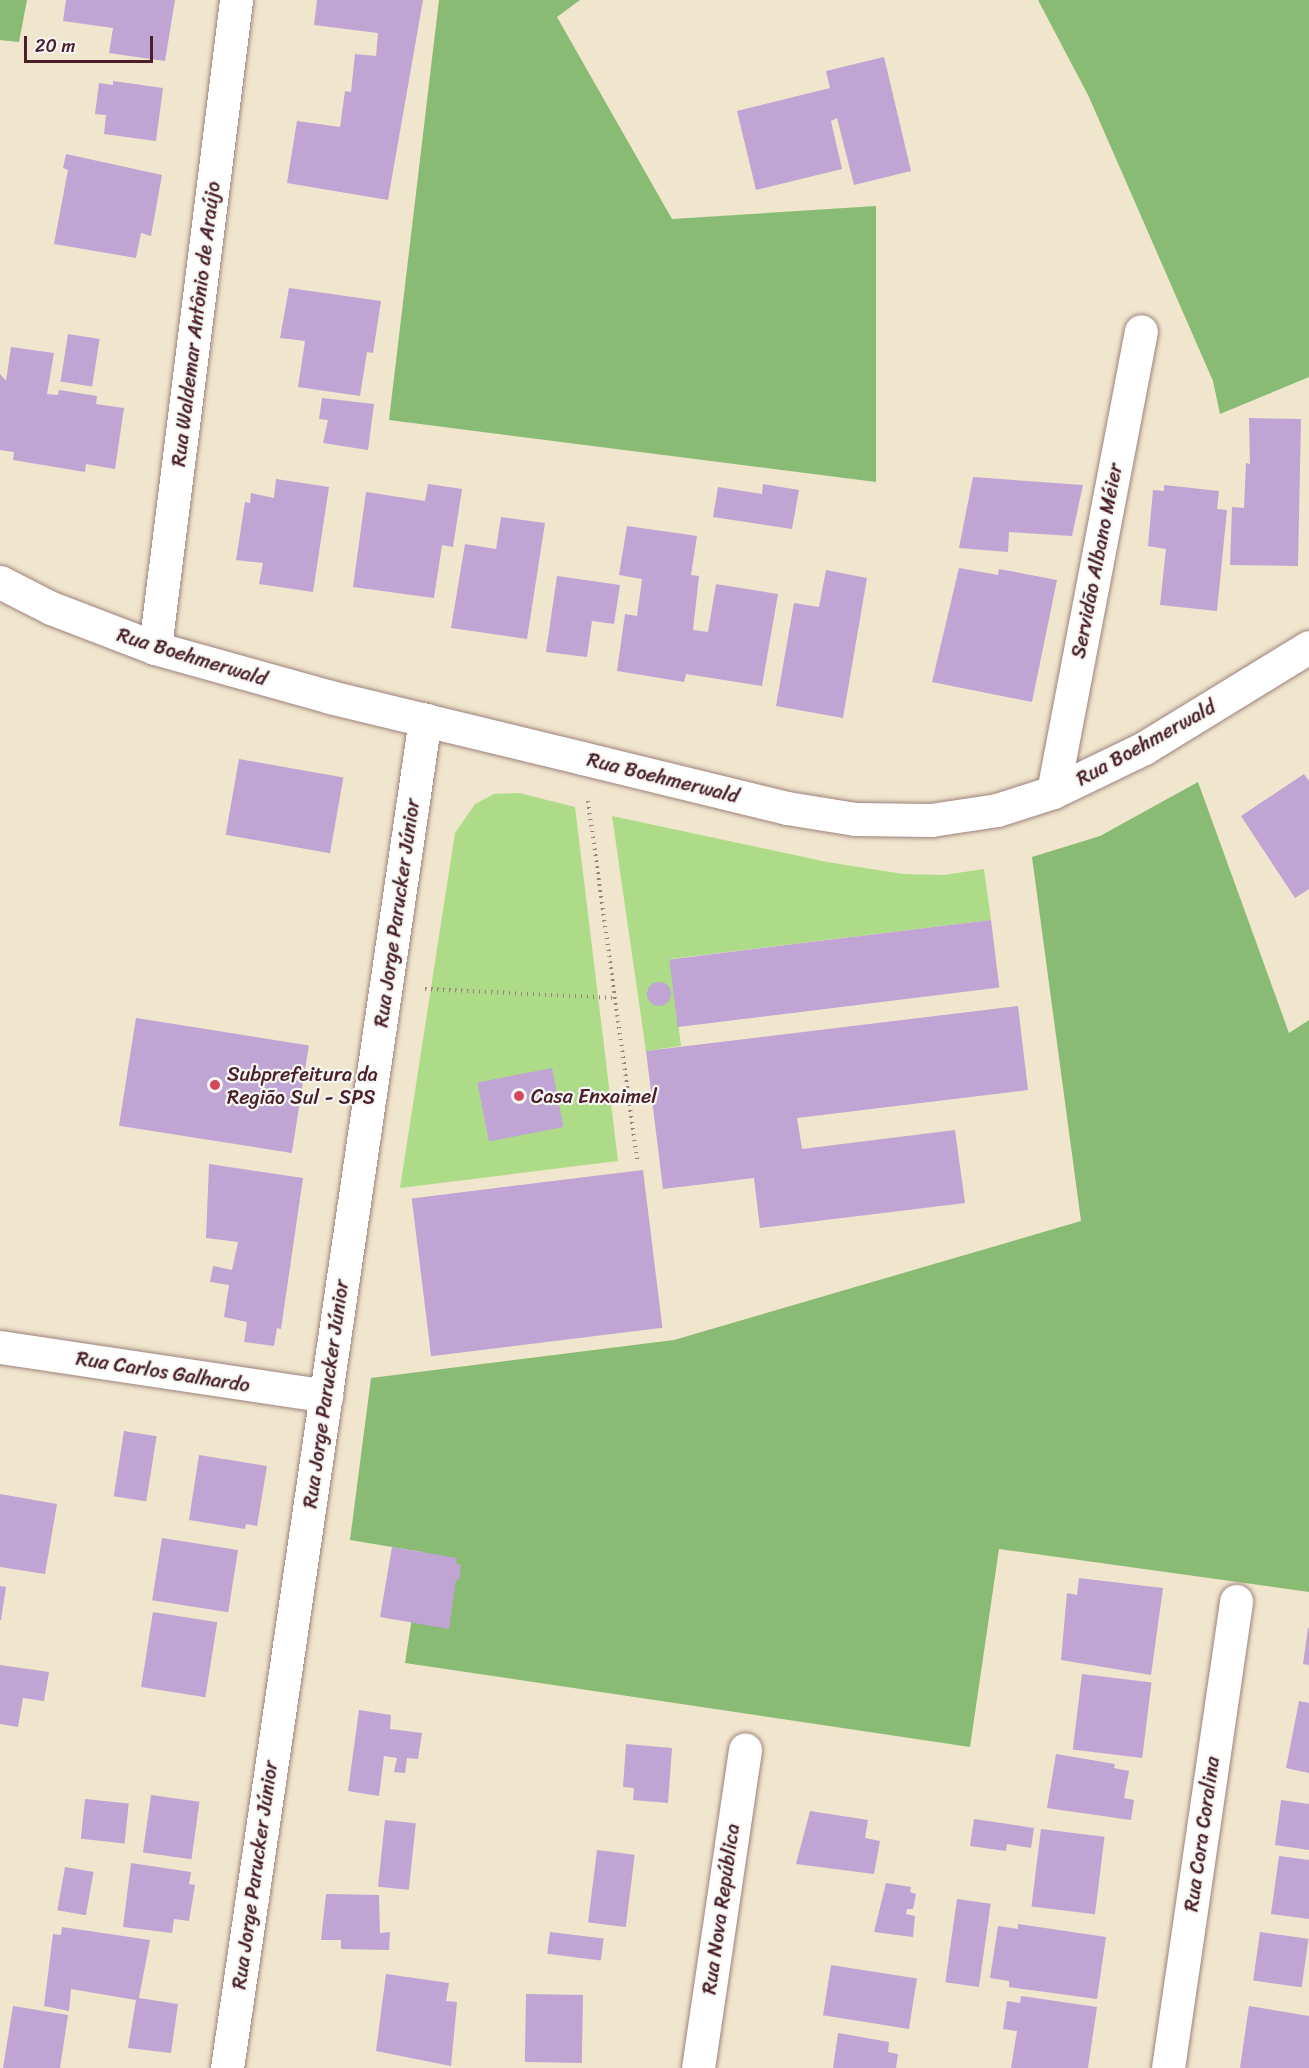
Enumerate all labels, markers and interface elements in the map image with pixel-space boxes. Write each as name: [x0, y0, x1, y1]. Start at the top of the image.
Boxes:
scale bar: [27, 24, 156, 62]
text: 20 m: [35, 30, 75, 62]
street label: Rua Waldemar Antônio de Araújo: [167, 180, 225, 468]
street label: Servidão Albano Méier: [1066, 462, 1128, 660]
street label: Rua Boehmerwald: [114, 623, 270, 691]
street label: Rua Boehmerwald: [1072, 695, 1220, 791]
street label: Rua Boehmerwald: [585, 748, 741, 808]
street label: Rua Jorge Parucker Júnior: [369, 797, 425, 1029]
place label: Subprefeitura da Região Sul - SPS: [227, 1062, 378, 1109]
marker: Subprefeitura da Região Sul - SPS: [208, 1078, 222, 1092]
place label: Casa Enxaimel: [531, 1084, 656, 1108]
marker: Casa Enxaimel: [512, 1089, 526, 1103]
street label: Rua Jorge Parucker Júnior: [298, 1278, 354, 1510]
street label: Rua Carlos Galhardo: [74, 1346, 252, 1398]
street label: Rua Cora Coralina: [1179, 1755, 1225, 1913]
street label: Rua Jorge Parucker Júnior: [227, 1759, 283, 1991]
street label: Rua Nova República: [697, 1822, 745, 1996]

